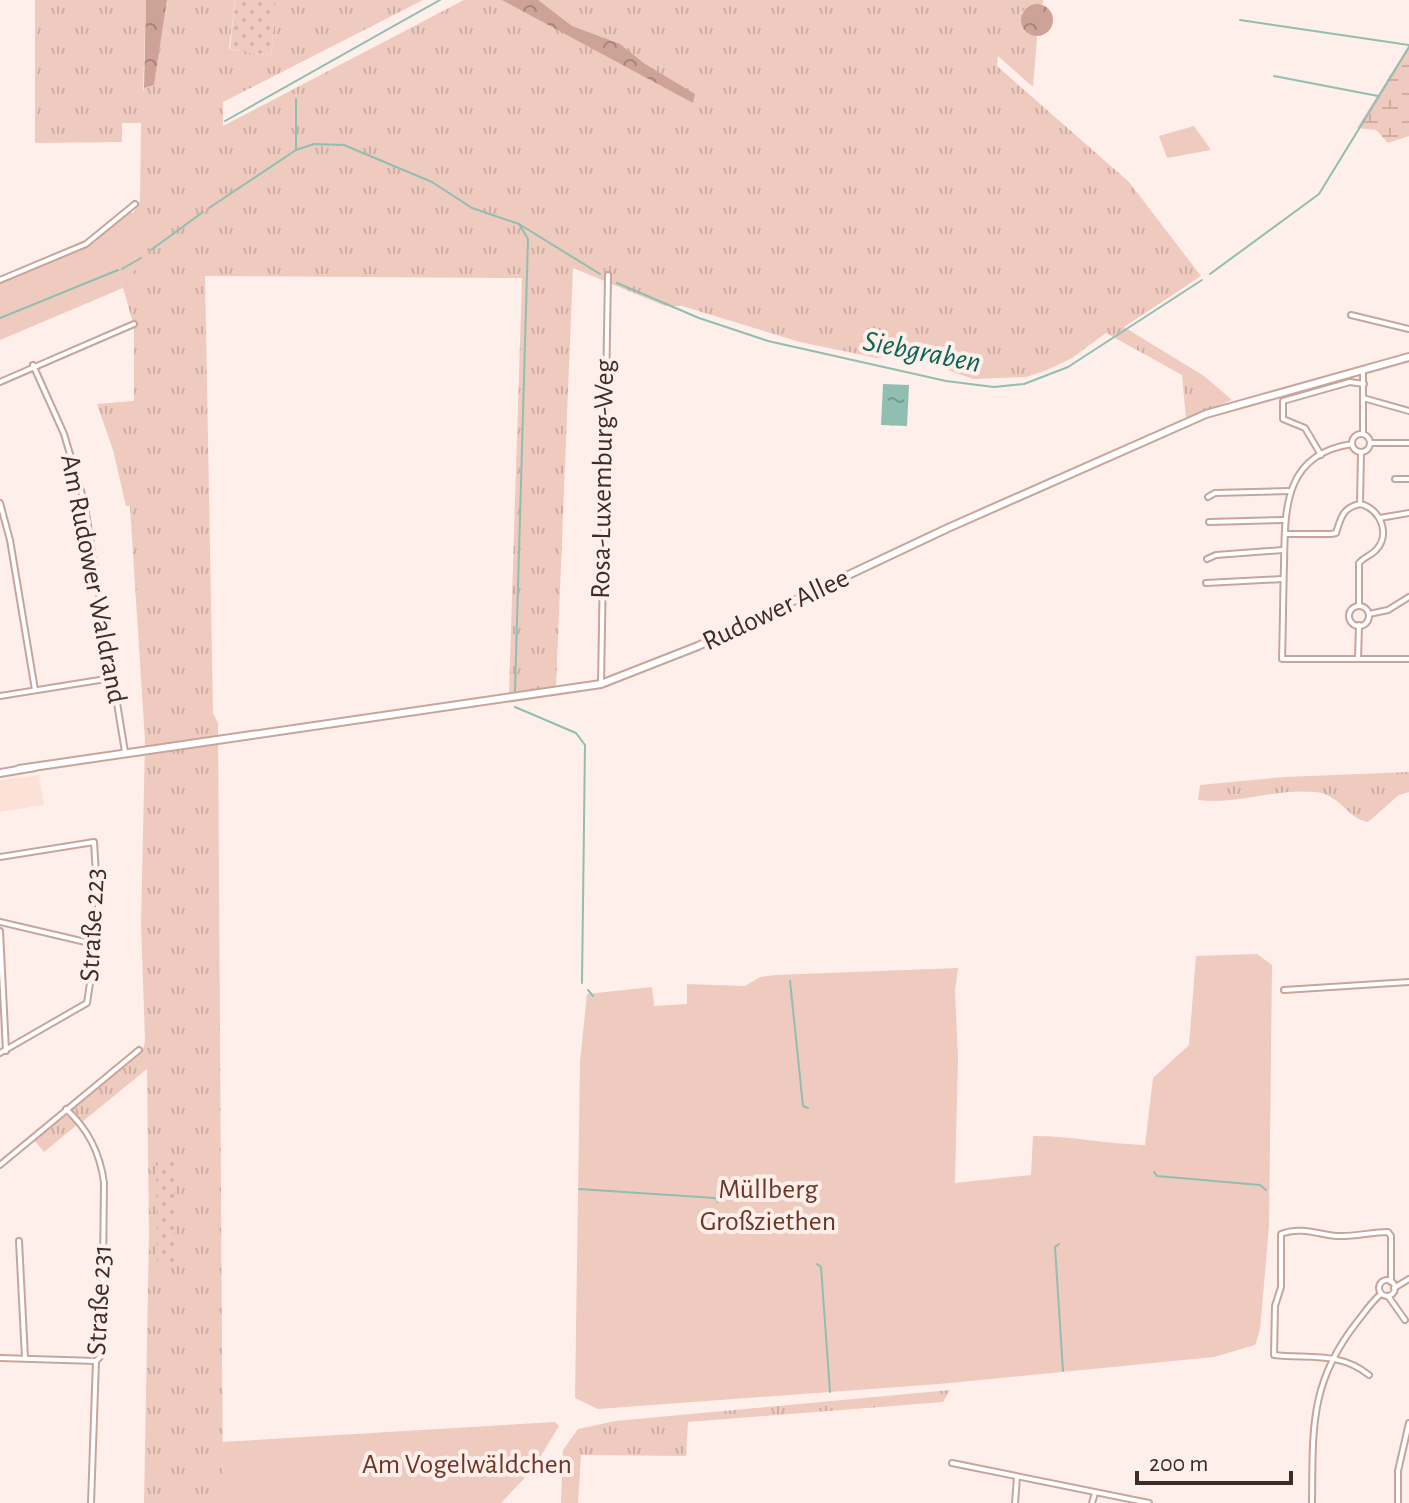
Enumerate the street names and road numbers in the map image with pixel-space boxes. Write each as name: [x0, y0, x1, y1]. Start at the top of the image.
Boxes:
street label: Rosa-Luxemburg-Weg: [587, 359, 619, 599]
street label: Am Rudower Waldrand: [55, 452, 131, 706]
street label: Rudower Allee: [698, 564, 854, 656]
street label: Straße 223: [76, 867, 110, 983]
street label: Straße 231: [83, 1244, 117, 1356]

